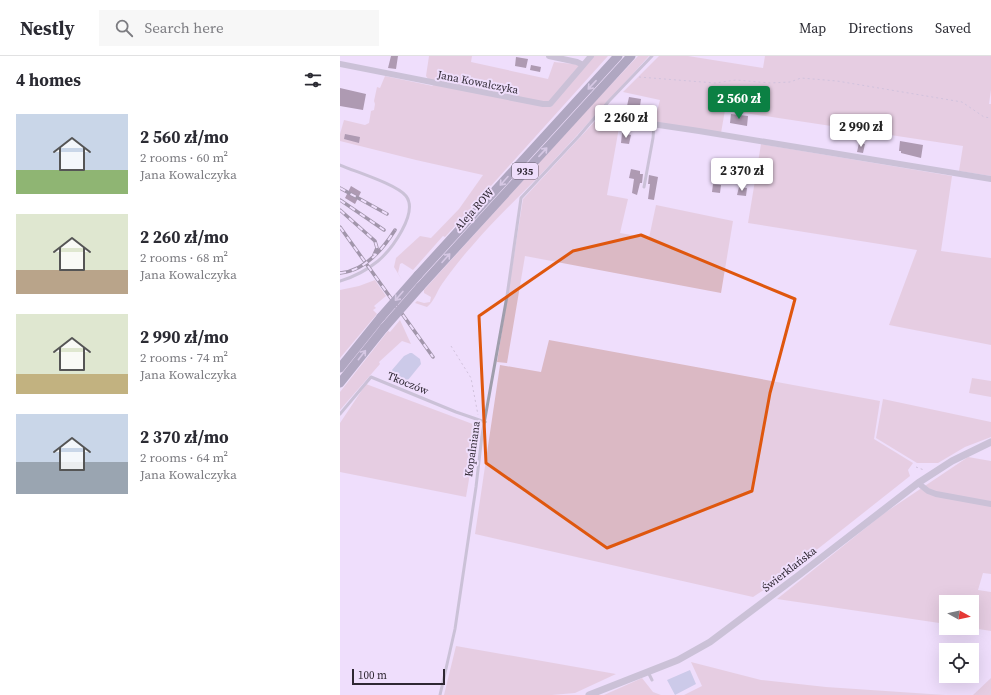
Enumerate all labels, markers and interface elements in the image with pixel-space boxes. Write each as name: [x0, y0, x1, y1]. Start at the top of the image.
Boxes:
search box: [99, 10, 379, 46]
text: Nestly: [20, 15, 75, 41]
icon: search: [113, 17, 135, 39]
text: Search here: [145, 17, 224, 38]
text: Map: [799, 18, 826, 38]
text: Directions: [848, 18, 913, 38]
text: Saved: [935, 18, 971, 38]
street label: Jana Kowalczyka: [435, 67, 520, 98]
text: 4 homes: [16, 68, 81, 92]
icon: filters: [302, 69, 324, 91]
one-way arrow: [588, 79, 597, 89]
pin: 2 560 zł: [698, 86, 780, 120]
text: 2 560 zł: [717, 90, 761, 107]
pin: 2 260 zł: [585, 105, 667, 139]
text: 2 260 zł: [604, 109, 648, 126]
pin: 2 990 zł: [820, 114, 902, 148]
text: 2 990 zł: [839, 118, 883, 135]
text: 2 560 zł/mo: [140, 125, 229, 149]
icon: home: [48, 130, 96, 178]
one-way arrow: [539, 147, 548, 157]
text: 2 rooms · 60 m²: [140, 149, 228, 166]
pin: 2 370 zł: [701, 158, 783, 192]
text: 2 370 zł: [720, 162, 764, 179]
road number: 935: [512, 163, 538, 179]
text: Jana Kowalczyka: [140, 166, 237, 183]
one-way arrow: [500, 176, 509, 186]
street label: Aleja ROW: [451, 185, 498, 234]
text: 2 260 zł/mo: [140, 225, 229, 249]
icon: home: [48, 230, 96, 278]
text: 2 rooms · 68 m²: [140, 249, 228, 266]
one-way arrow: [441, 253, 451, 263]
text: Jana Kowalczyka: [140, 266, 237, 283]
one-way arrow: [395, 290, 404, 301]
text: 2 990 zł/mo: [140, 325, 229, 349]
icon: home: [48, 330, 96, 378]
text: 2 rooms · 74 m²: [140, 349, 228, 366]
one-way arrow: [357, 350, 366, 361]
text: Jana Kowalczyka: [140, 366, 237, 383]
street label: Tkoczów: [385, 368, 431, 399]
street label: Kopalniana: [461, 420, 484, 478]
text: 2 370 zł/mo: [140, 425, 229, 449]
icon: home: [48, 430, 96, 478]
text: 2 rooms · 64 m²: [140, 449, 228, 466]
text: Jana Kowalczyka: [140, 466, 237, 483]
street label: Świerklańska: [759, 543, 820, 595]
north arrow: [939, 595, 979, 635]
map controls: [939, 595, 979, 683]
button: locate: [939, 643, 979, 683]
scale bar: [352, 667, 445, 686]
text: 100 m: [358, 668, 387, 683]

